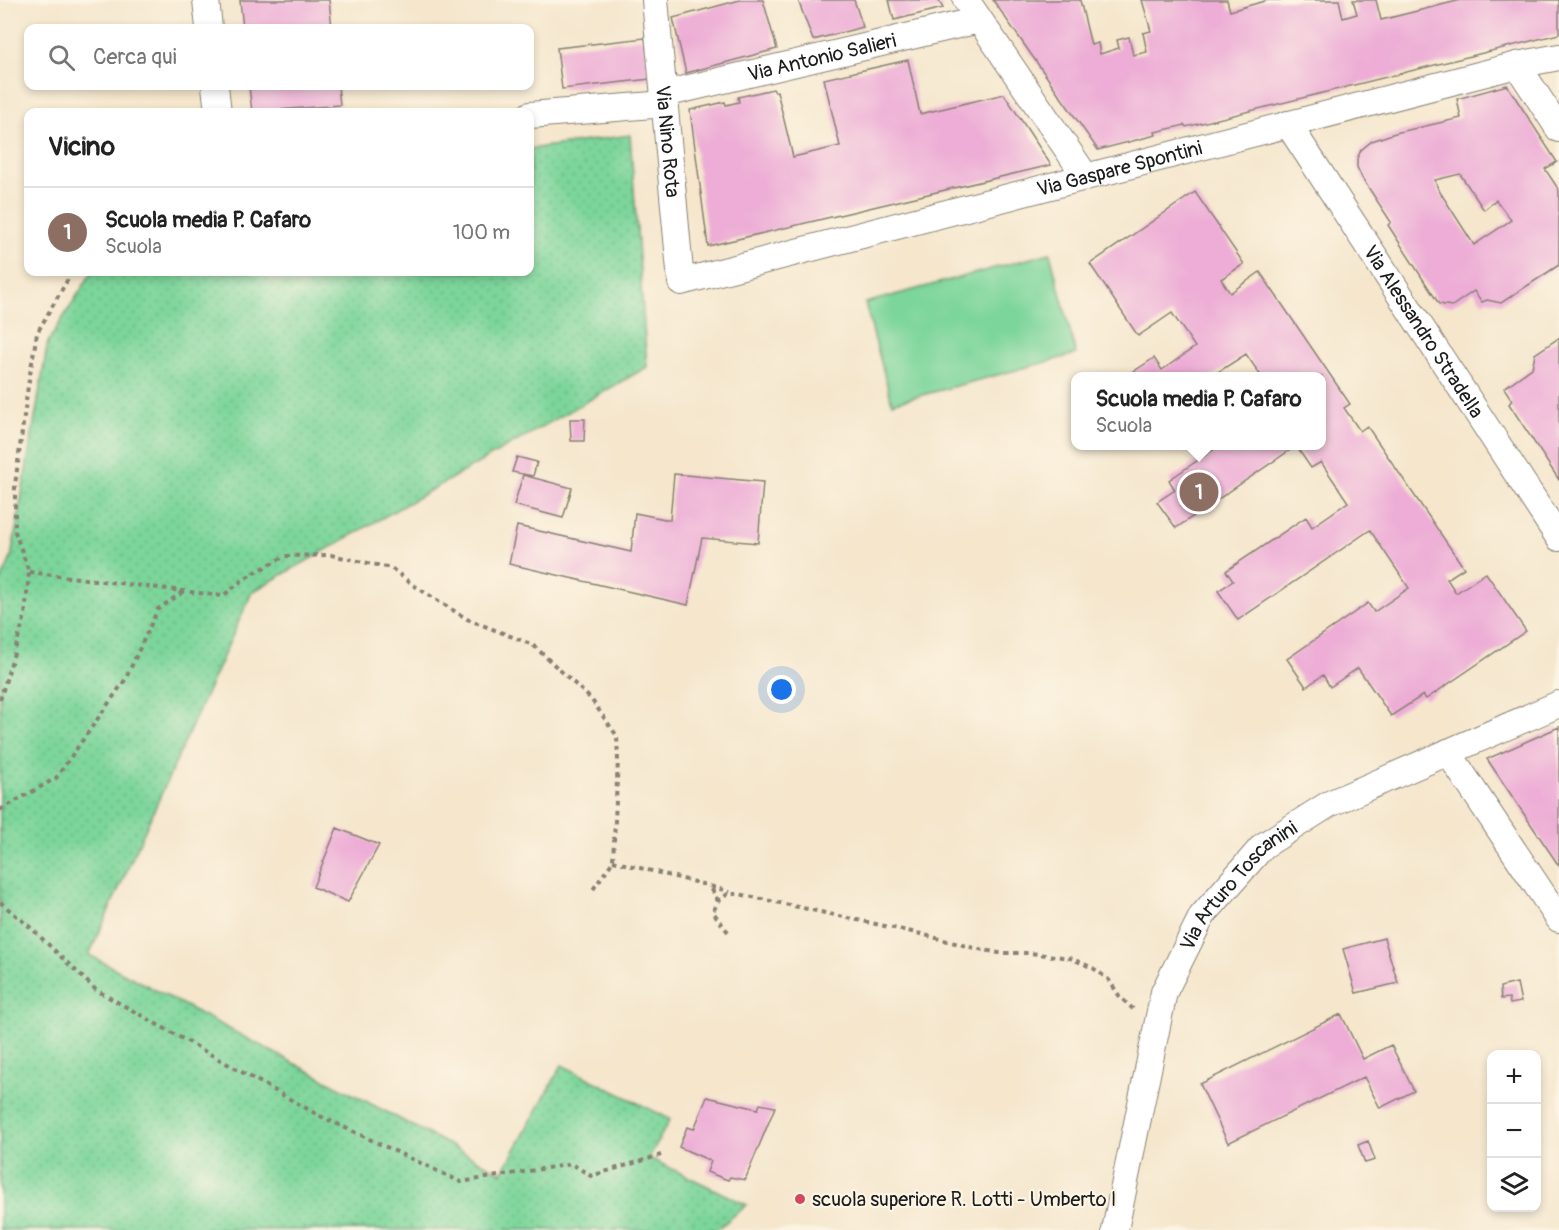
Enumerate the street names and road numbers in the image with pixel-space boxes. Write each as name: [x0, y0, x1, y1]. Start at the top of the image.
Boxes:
street label: Via Antonio Salieri: [745, 28, 899, 87]
street label: Via Nino Rota: [650, 84, 685, 199]
street label: Via Gaspare Spontini: [1034, 135, 1205, 202]
street label: Via Alessandro Stradella: [1358, 241, 1489, 423]
street label: Via Arturo Toscanini: [1175, 815, 1302, 955]

